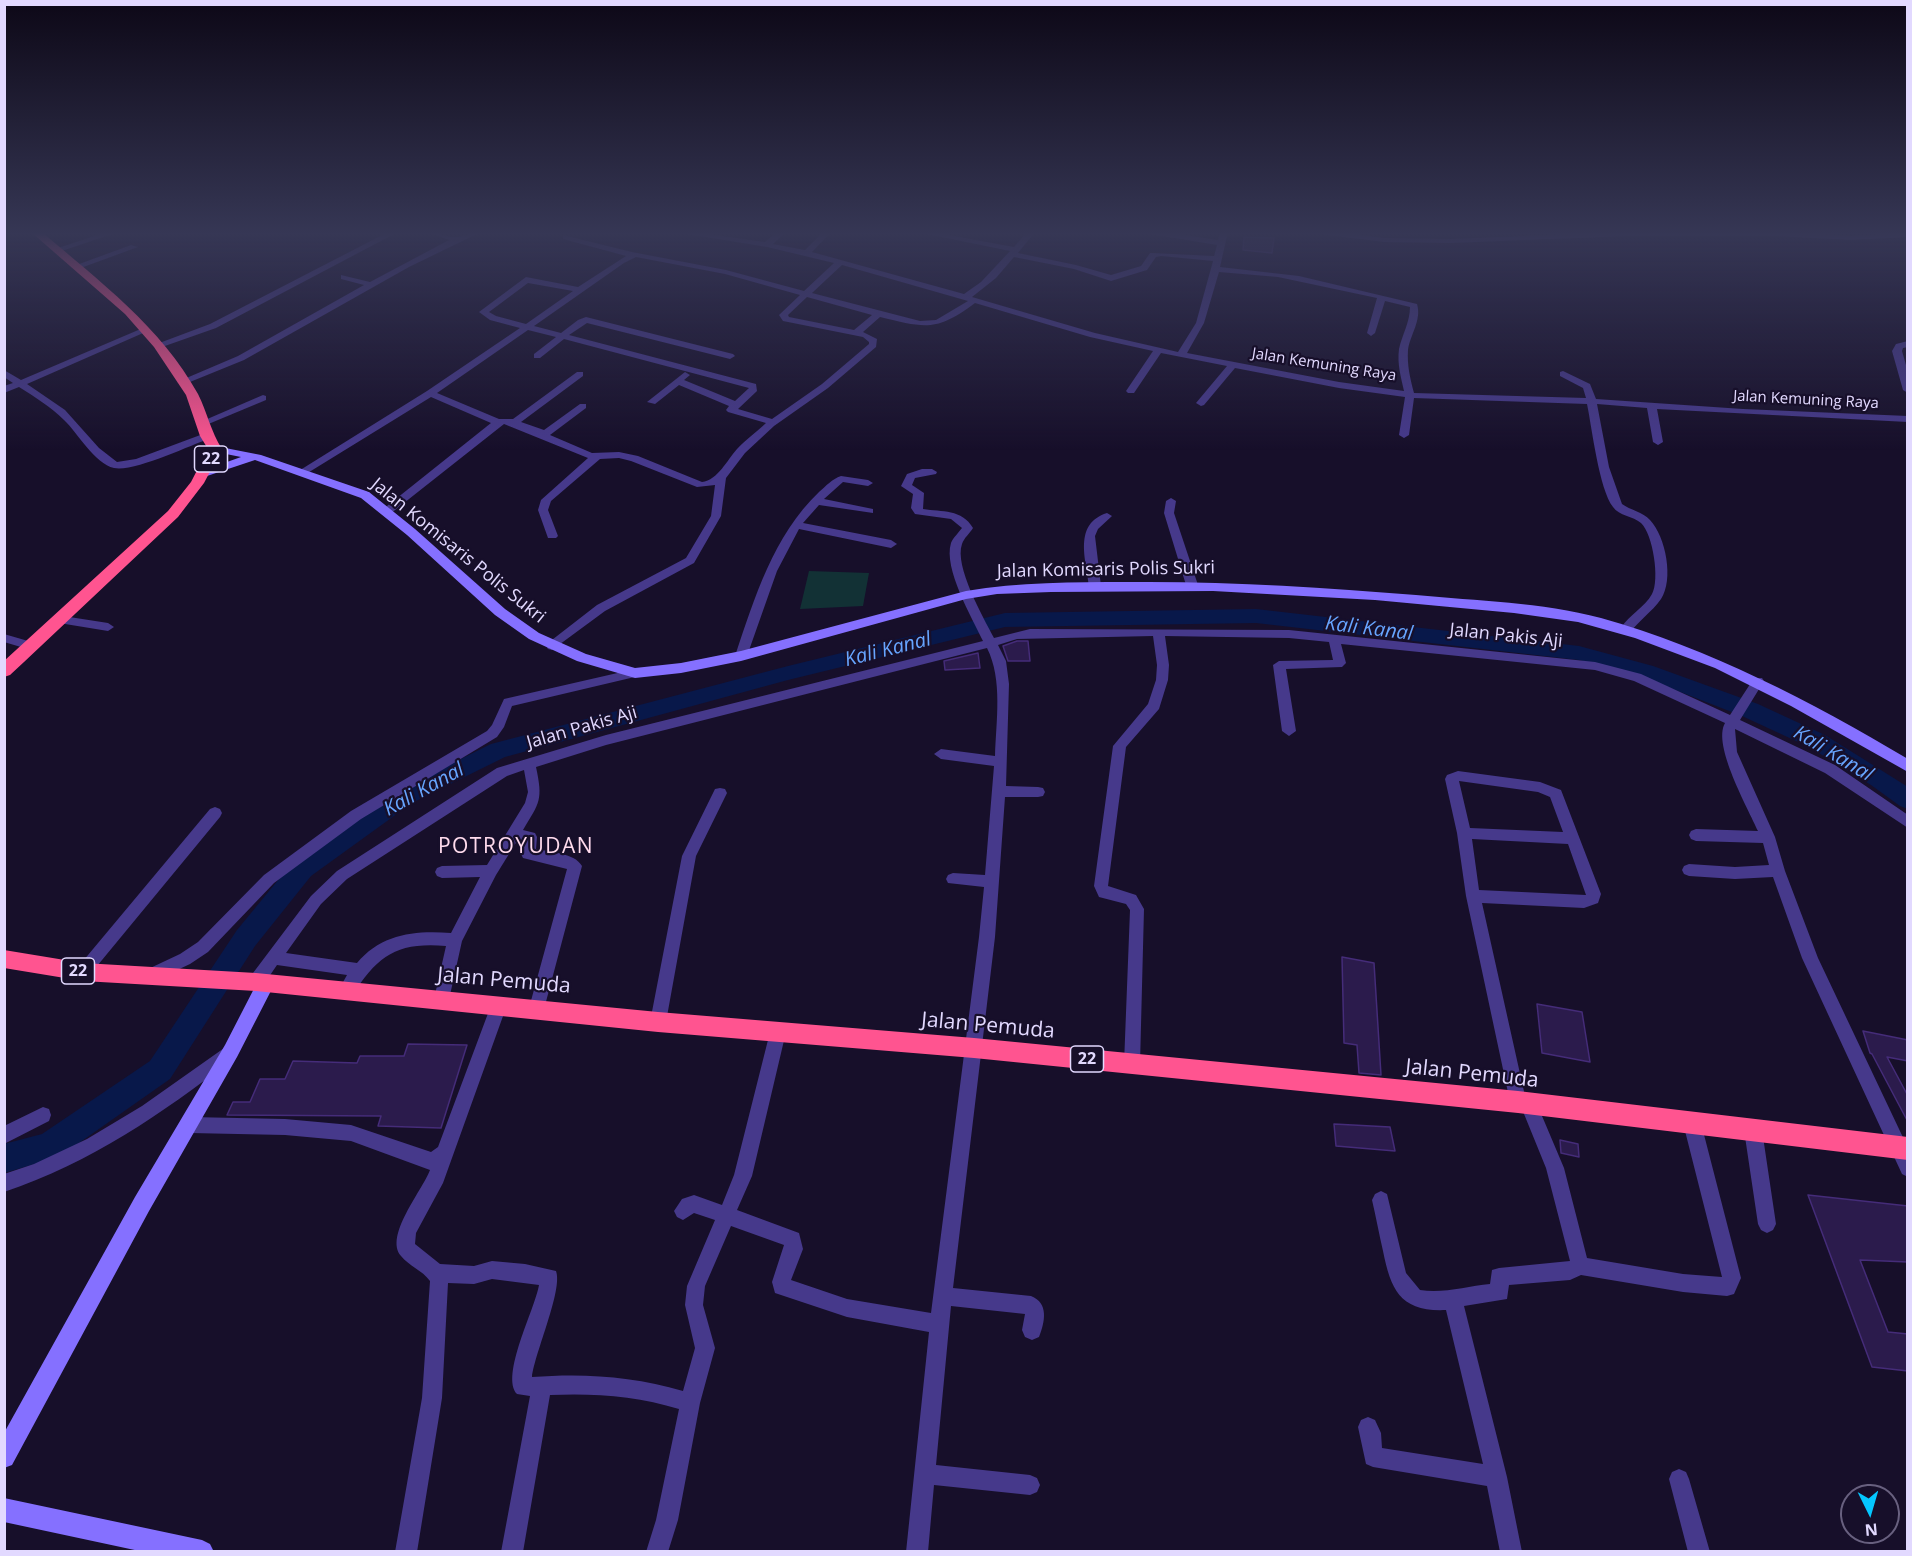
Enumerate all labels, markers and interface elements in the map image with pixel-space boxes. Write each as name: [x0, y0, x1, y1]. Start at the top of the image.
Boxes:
street label: Jalan Kemuning Raya: [1251, 345, 1397, 385]
street label: Jalan Kemuning Raya: [1733, 387, 1879, 413]
road number: 22: [194, 446, 228, 472]
street label: Jalan Komisaris Polis Sukri: [366, 474, 550, 628]
street label: Jalan Komisaris Polis Sukri: [997, 557, 1215, 583]
water label: Kali Kanal: [1324, 612, 1414, 646]
street label: Jalan Pakis Aji: [1448, 619, 1564, 653]
water label: Kali Kanal: [842, 628, 934, 672]
street label: Jalan Pakis Aji: [524, 702, 640, 754]
water label: Kali Kanal: [1789, 721, 1877, 787]
water label: Kali Kanal: [380, 758, 468, 822]
district label: POTROYUDAN: [438, 834, 594, 860]
road number: 22: [62, 958, 94, 984]
street label: Jalan Pemuda: [436, 963, 572, 999]
street label: Jalan Pemuda: [920, 1008, 1056, 1044]
road number: 22: [1070, 1046, 1104, 1072]
street label: Jalan Pemuda: [1404, 1054, 1540, 1094]
north arrow: [1840, 1484, 1900, 1544]
text: N: [1864, 1518, 1879, 1541]

